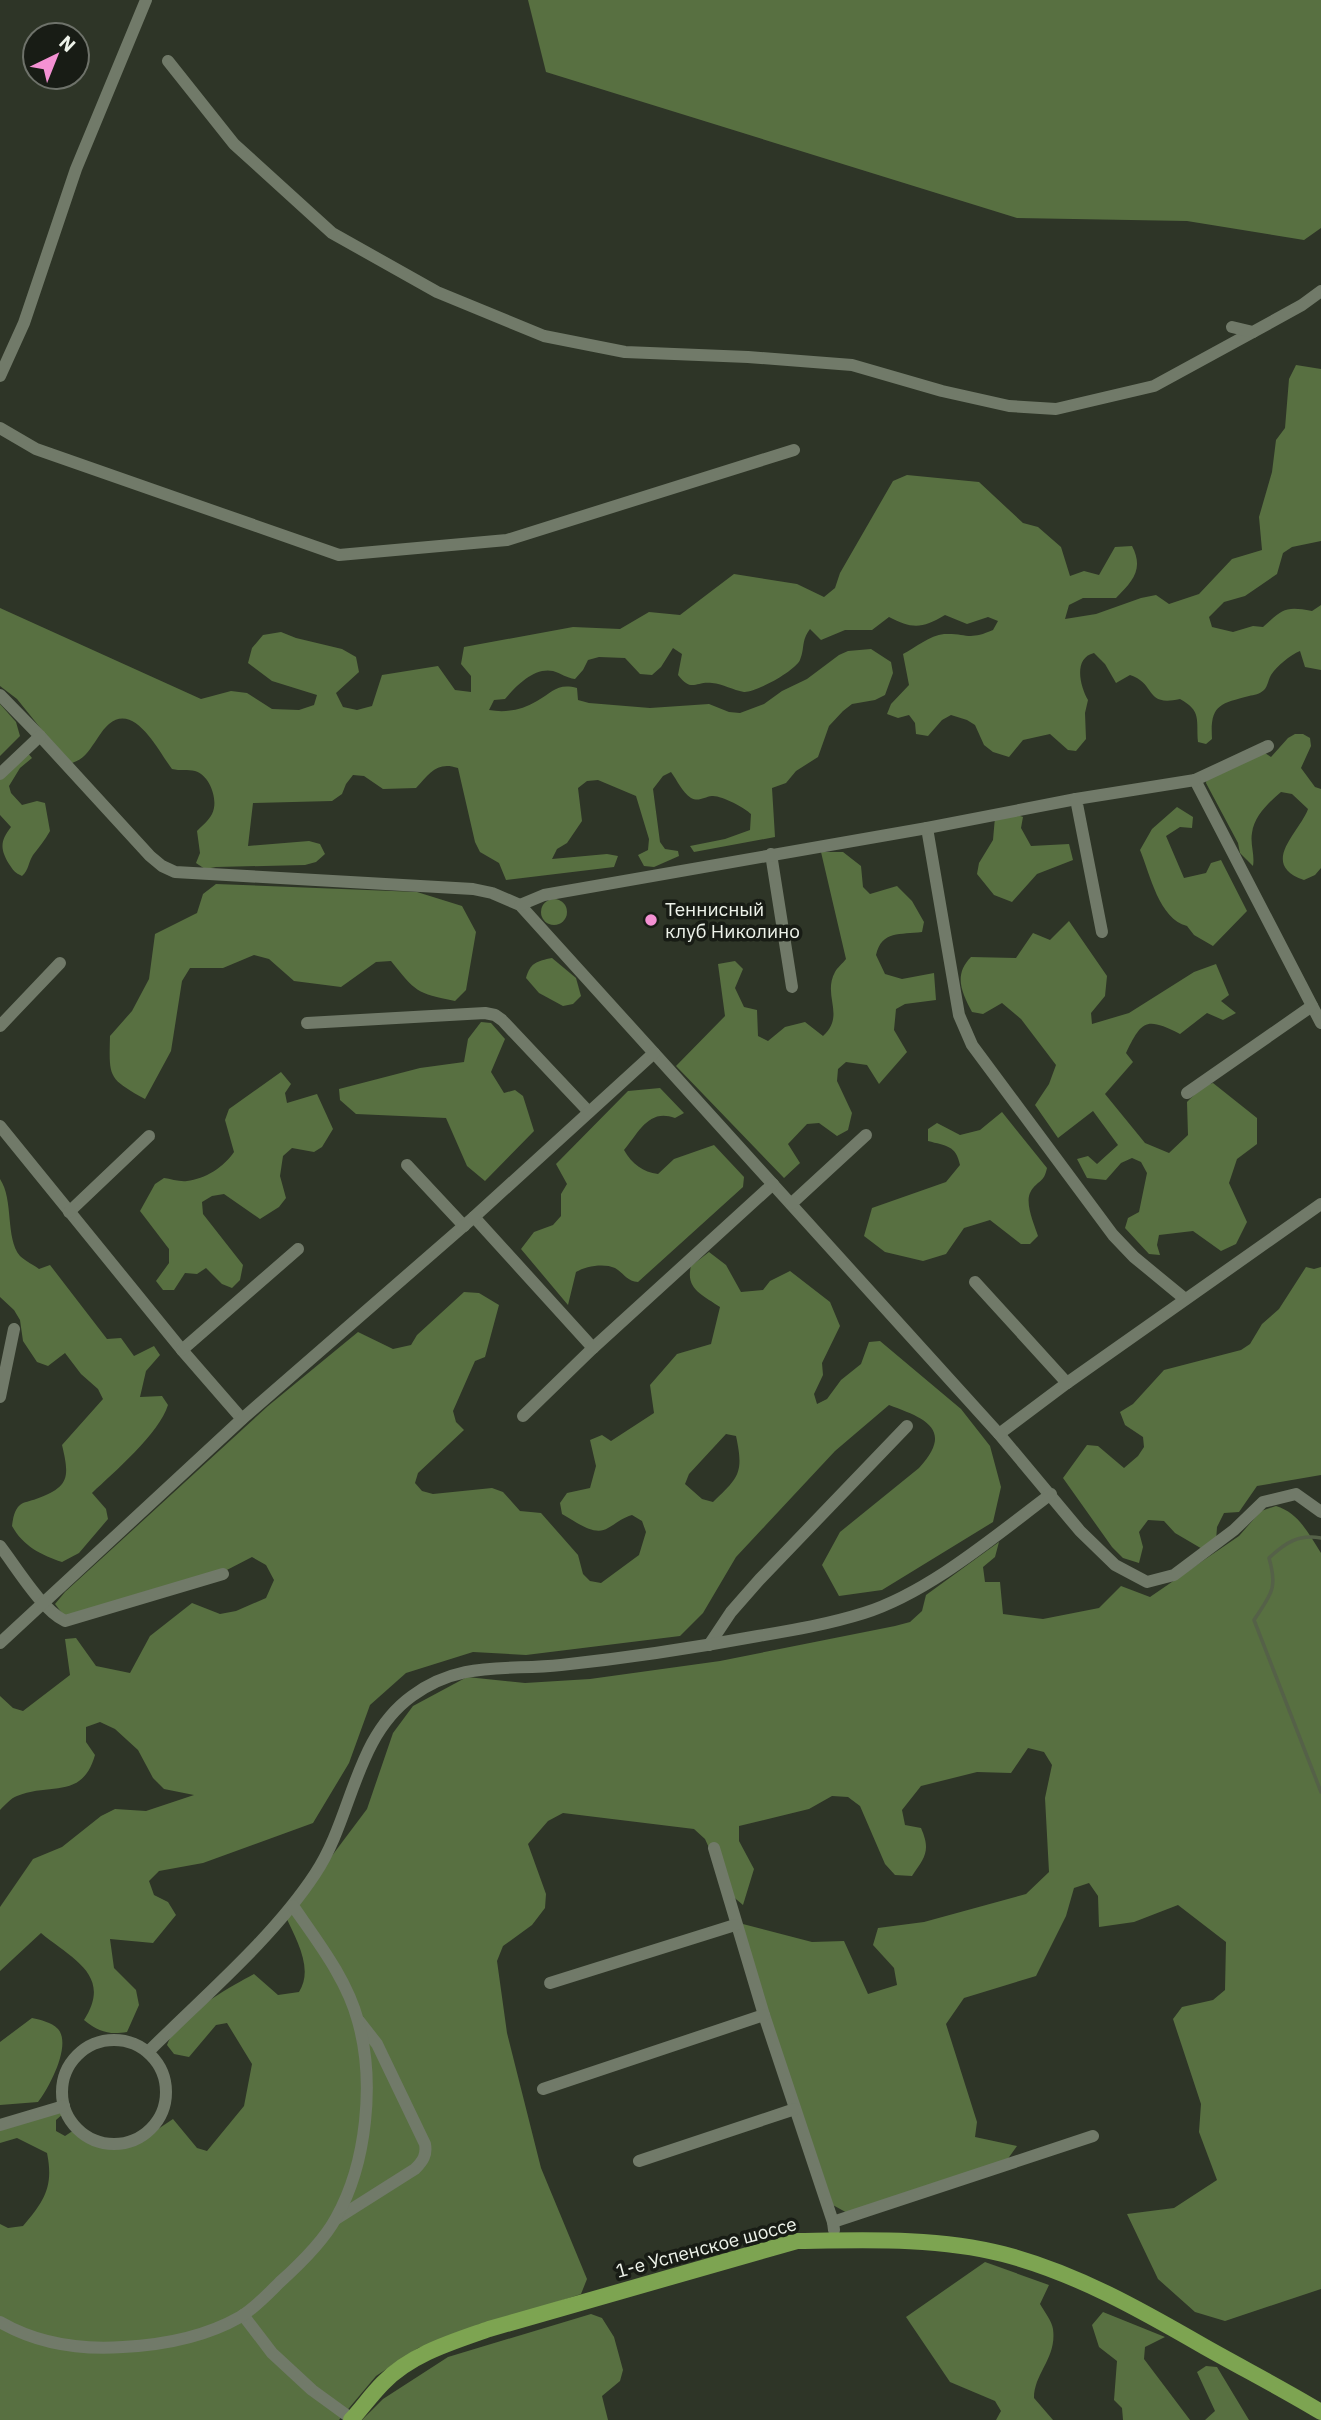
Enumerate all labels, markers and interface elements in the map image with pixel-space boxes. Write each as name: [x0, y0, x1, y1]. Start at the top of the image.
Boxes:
north arrow: [21, 21, 91, 91]
text: N: [54, 30, 81, 57]
place label: Теннисный клуб Николино: [665, 897, 800, 943]
marker: Теннисный клуб Николино: [643, 912, 659, 928]
street label: 1-е Успенское шоссе: [613, 2211, 799, 2283]

